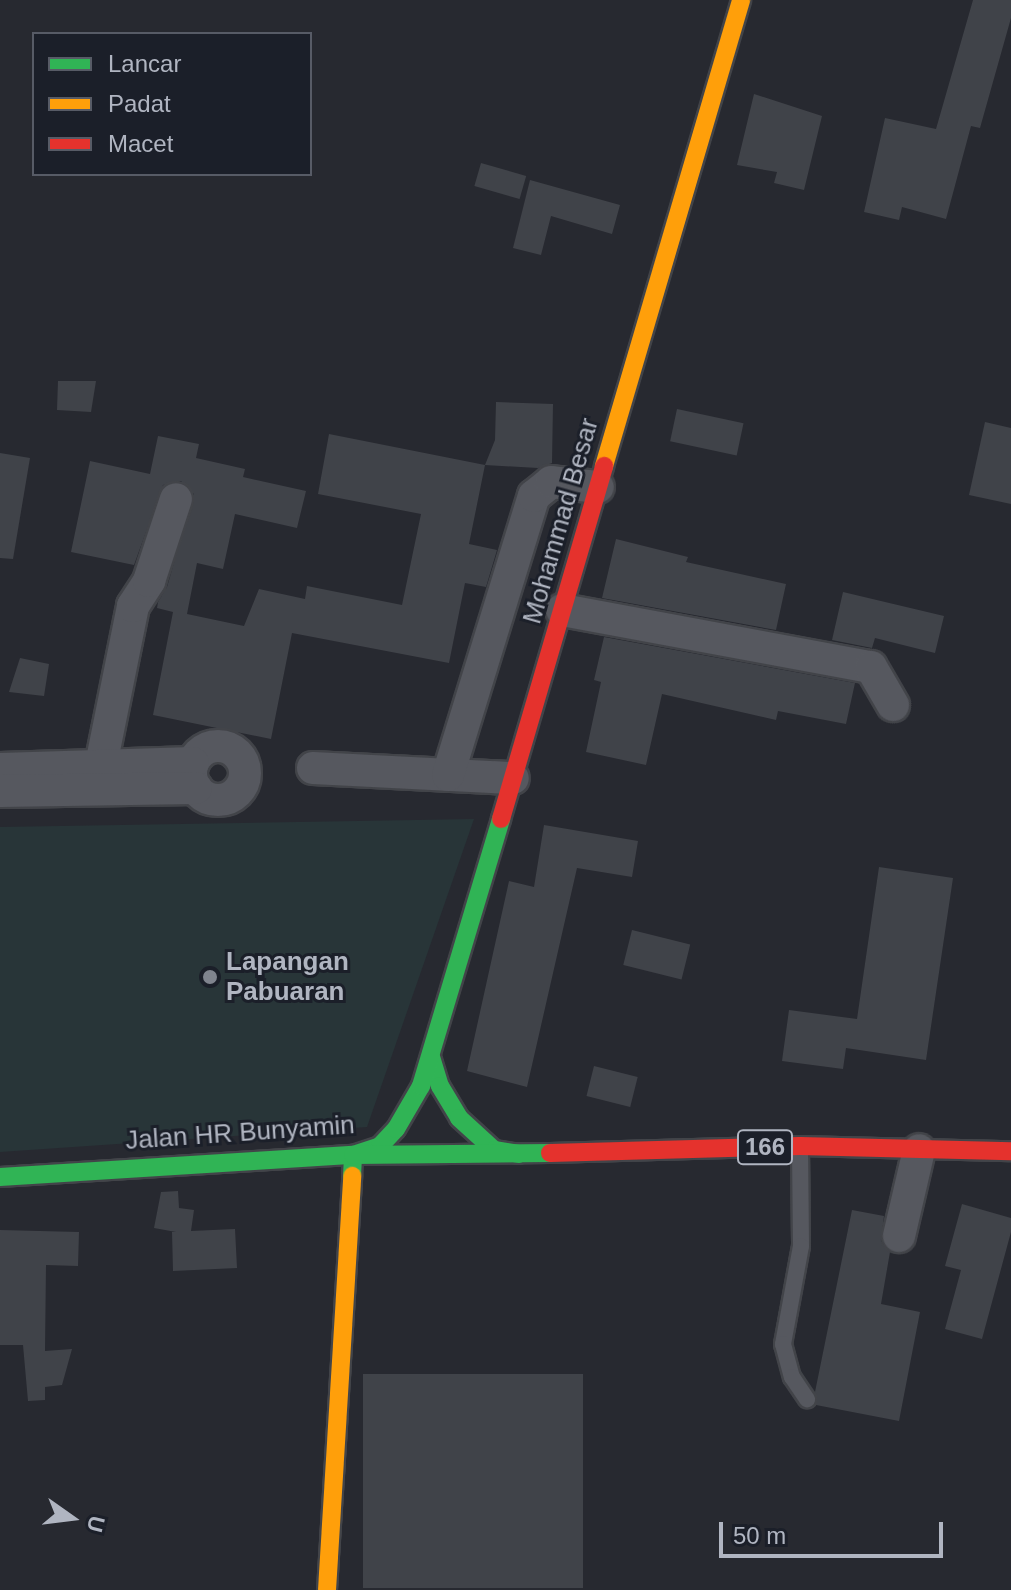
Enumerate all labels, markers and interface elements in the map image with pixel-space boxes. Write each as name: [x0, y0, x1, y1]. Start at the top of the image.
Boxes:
legend: [32, 32, 312, 176]
text: Lancar: [108, 50, 181, 77]
text: Padat: [108, 90, 171, 117]
text: Macet: [108, 130, 173, 157]
street label: Mohammad Besar: [517, 415, 605, 627]
place label: Lapangan Pabuaran: [226, 946, 349, 1008]
marker: Lapangan Pabuaran: [201, 968, 219, 986]
street label: Jalan HR Bunyamin: [124, 1109, 356, 1157]
road number: 166: [735, 1127, 795, 1167]
north arrow: [32, 1478, 112, 1558]
scale bar: [723, 1506, 947, 1556]
text: U: [82, 1513, 110, 1535]
text: 50 m: [733, 1522, 786, 1549]

